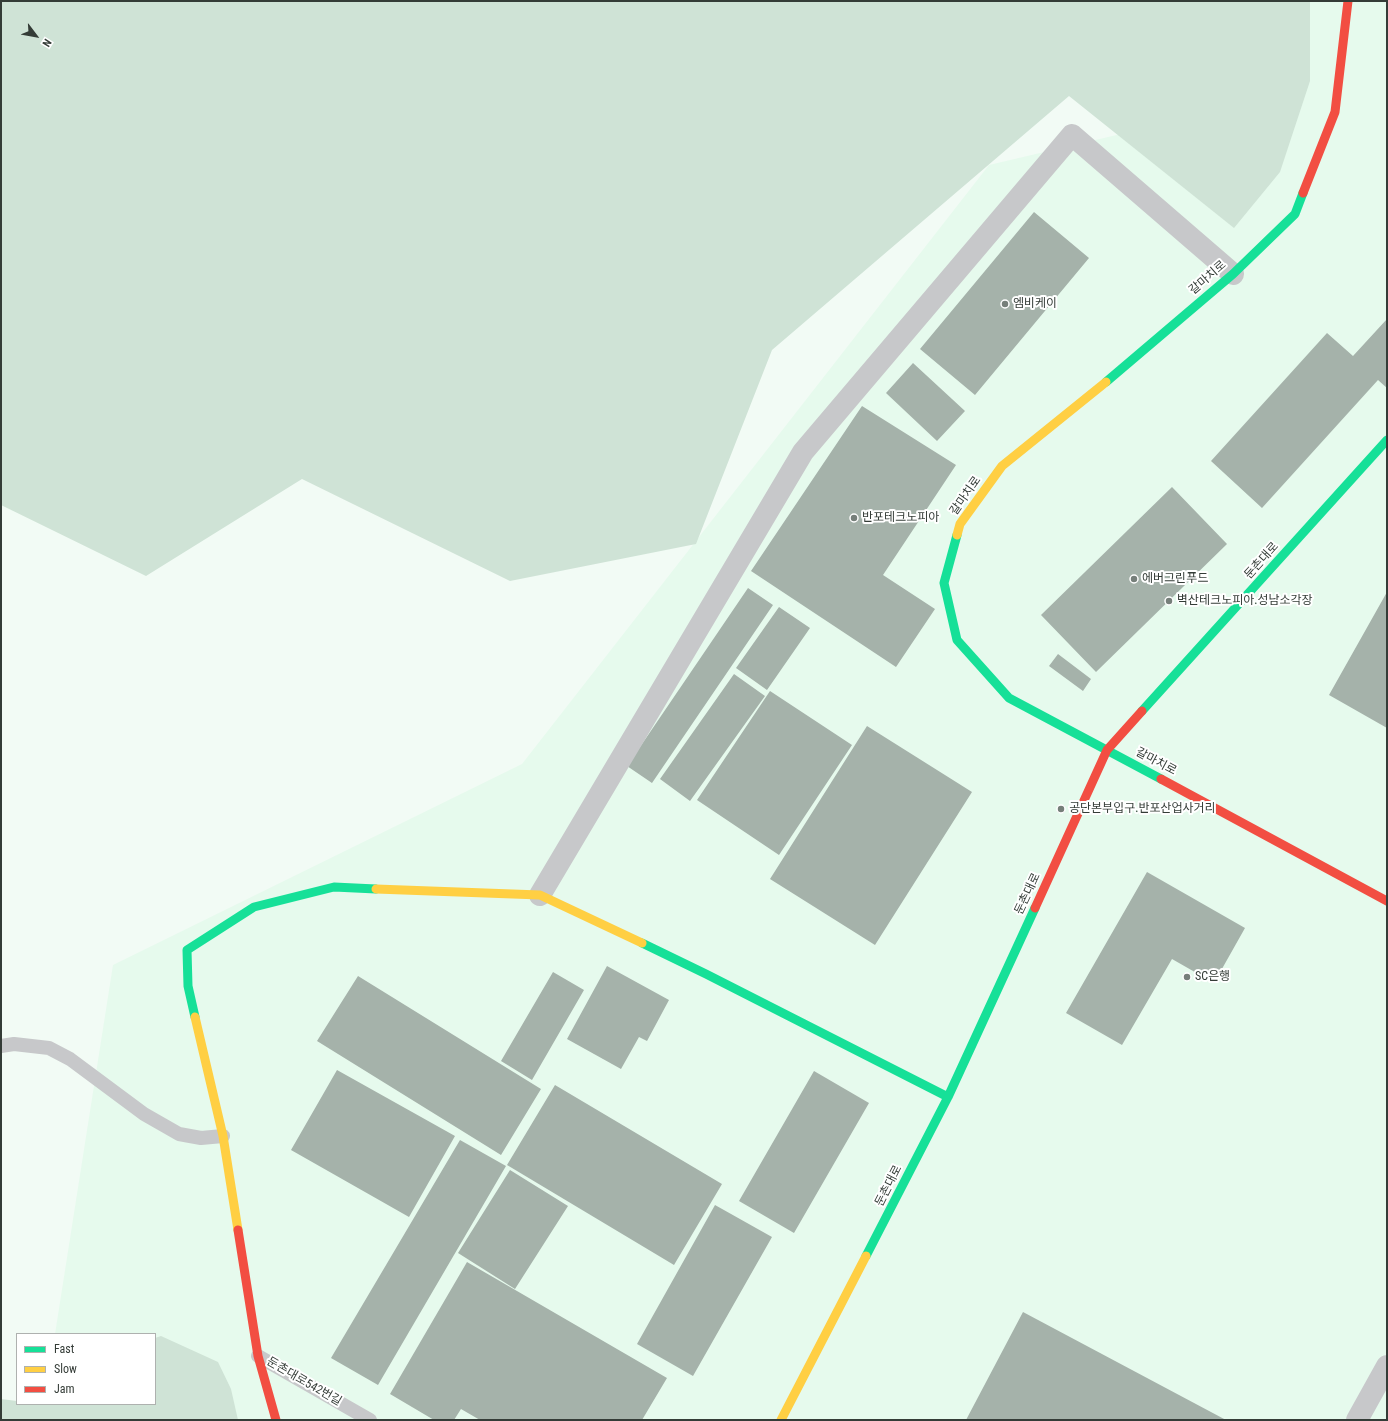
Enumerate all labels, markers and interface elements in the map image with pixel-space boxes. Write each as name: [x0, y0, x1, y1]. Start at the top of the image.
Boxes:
north arrow: [16, 16, 56, 56]
text: N: [39, 36, 54, 49]
street label: 갈마치로: [1187, 258, 1229, 298]
place label: 엠비케이: [1013, 297, 1057, 311]
marker: 엠비케이: [1000, 299, 1010, 309]
street label: 갈마치로: [947, 474, 985, 518]
place label: 반포테크노피아: [862, 511, 939, 525]
marker: 반포테크노피아: [849, 513, 859, 523]
street label: 둔촌대로: [1242, 540, 1282, 582]
place label: 에버그린푸드: [1142, 572, 1208, 586]
marker: 에버그린푸드: [1129, 574, 1139, 584]
place label: 벽산테크노피아.성남소각장: [1177, 594, 1313, 608]
marker: 벽산테크노피아.성남소각장: [1164, 596, 1174, 606]
street label: 갈마치로: [1133, 745, 1179, 779]
place label: 공단본부입구.반포산업사거리: [1069, 802, 1216, 816]
marker: 공단본부입구.반포산업사거리: [1056, 804, 1066, 814]
street label: 둔촌대로: [1012, 871, 1044, 917]
place label: SC은행: [1195, 970, 1230, 984]
marker: SC은행: [1182, 972, 1192, 982]
street label: 둔촌대로: [873, 1163, 905, 1209]
legend: [16, 1333, 156, 1405]
text: Fast: [54, 1342, 74, 1356]
street label: 둔촌대로542번길: [264, 1355, 344, 1409]
text: Slow: [54, 1362, 77, 1376]
text: Jam: [54, 1382, 75, 1396]

